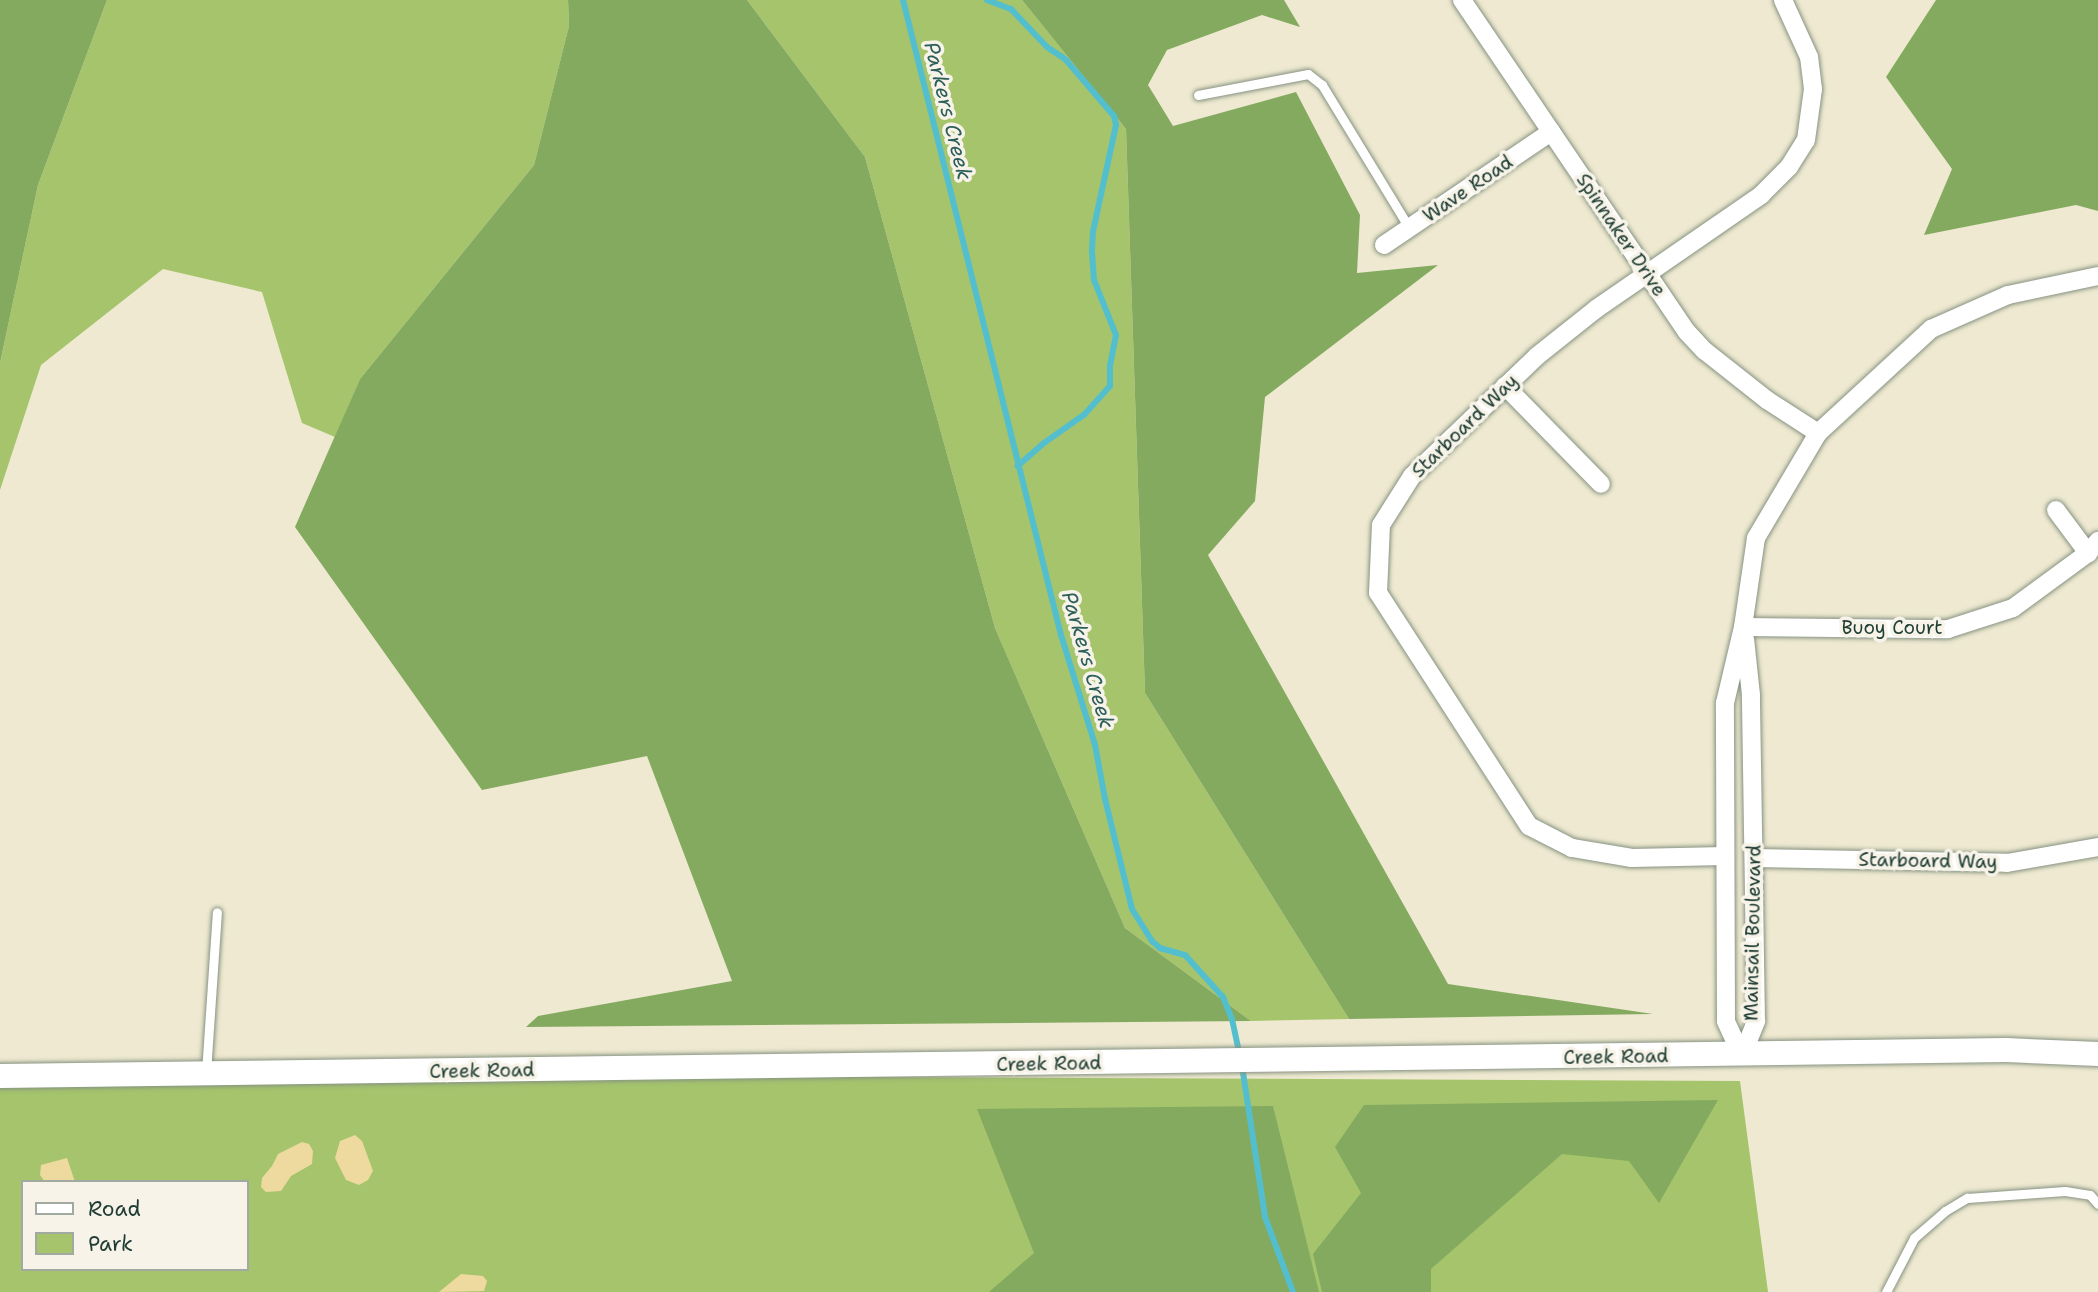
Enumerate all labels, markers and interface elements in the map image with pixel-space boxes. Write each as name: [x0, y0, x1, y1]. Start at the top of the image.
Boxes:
water label: Parkers Creek: [919, 39, 977, 183]
street label: Wave Road: [1419, 151, 1517, 227]
street label: Spinnaker Drive: [1571, 169, 1671, 301]
street label: Starboard Way: [1407, 370, 1523, 482]
water label: Parkers Creek: [1056, 589, 1120, 731]
street label: Buoy Court: [1841, 617, 1943, 639]
street label: Mainsail Boulevard: [1740, 845, 1766, 1021]
street label: Starboard Way: [1858, 848, 1998, 874]
street label: Creek Road: [1563, 1045, 1669, 1069]
street label: Creek Road: [996, 1052, 1102, 1076]
street label: Creek Road: [429, 1059, 535, 1083]
legend: [21, 1180, 248, 1271]
text: Road: [88, 1195, 141, 1223]
text: Park: [88, 1230, 133, 1258]

